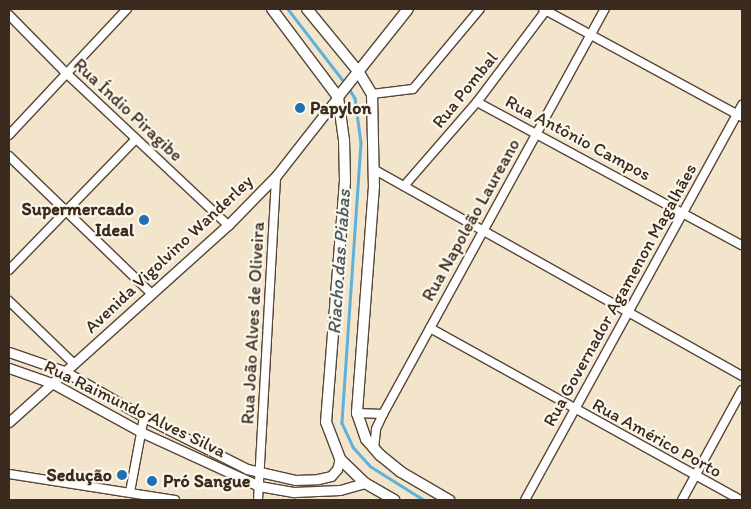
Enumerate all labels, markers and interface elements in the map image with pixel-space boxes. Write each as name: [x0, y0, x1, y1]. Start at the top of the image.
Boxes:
street label: Rua Pombal: [428, 48, 502, 132]
street label: Rua Índio Piragibe: [69, 54, 187, 166]
street label: Rua Antônio Campos: [502, 91, 654, 185]
place label: Papylon: [310, 97, 371, 119]
marker: Papylon: [294, 102, 306, 114]
street label: Rua Napoleão Laureano: [417, 135, 525, 305]
street label: Rua Governador Agamenon Magalhães: [538, 160, 702, 430]
street label: Avenida Vigolvino Wanderley: [80, 170, 258, 338]
water label: Riacho das Piabas: [323, 189, 355, 335]
place label: Supermercado Ideal: [22, 199, 134, 242]
marker: Supermercado Ideal: [138, 214, 150, 226]
street label: Rua João Alves de Oliveira: [237, 221, 269, 425]
street label: Rua Raimundo Alves Silva: [41, 356, 229, 462]
street label: Rua Américo Porto: [589, 394, 725, 482]
place label: Sedução: [47, 464, 112, 486]
marker: Sedução: [116, 469, 128, 481]
place label: Pró Sangue: [163, 470, 251, 492]
marker: Pró Sangue: [145, 474, 159, 488]

